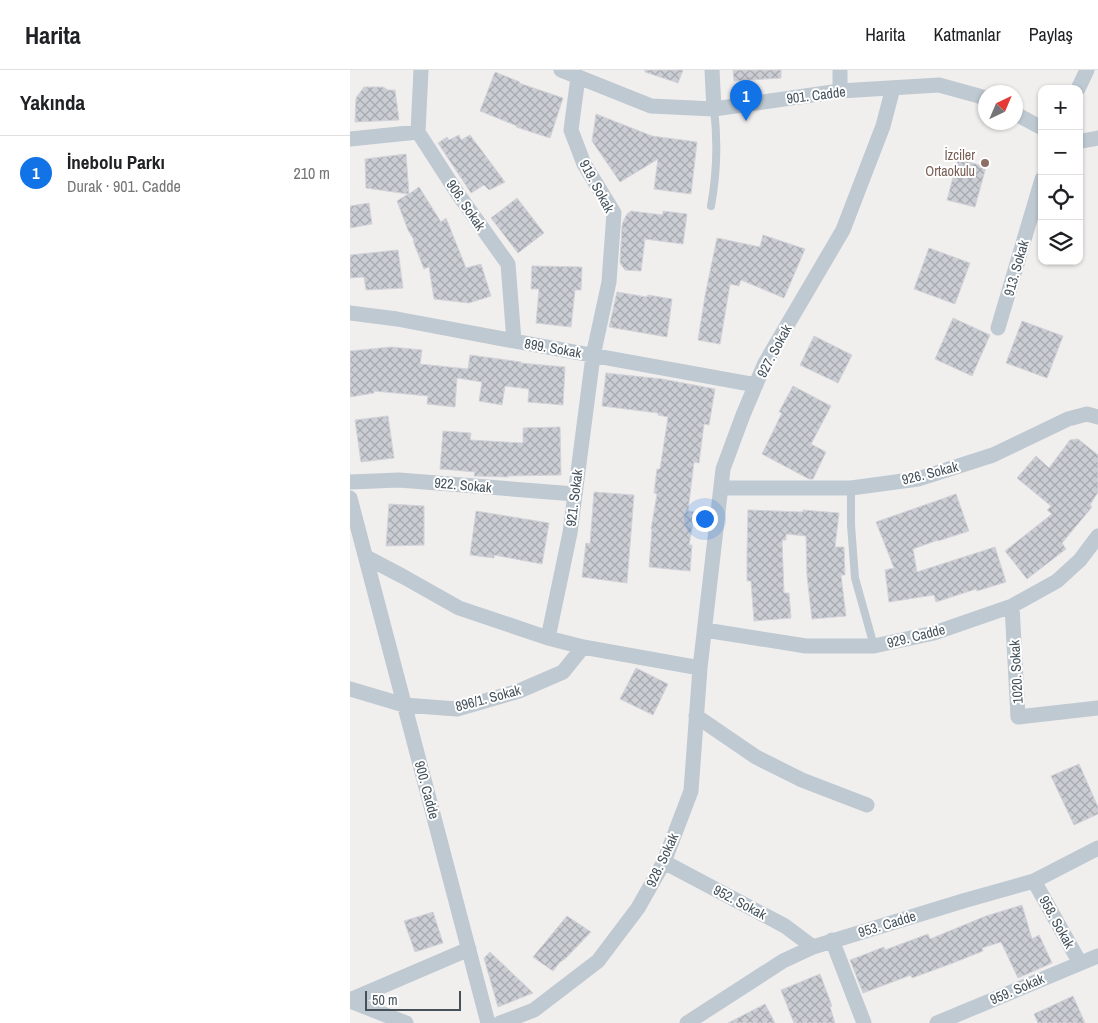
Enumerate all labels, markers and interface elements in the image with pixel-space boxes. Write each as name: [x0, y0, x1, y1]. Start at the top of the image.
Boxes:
text: Harita: [25, 19, 81, 51]
text: Harita: [865, 22, 905, 47]
text: Katmanlar: [933, 22, 1001, 47]
text: Paylaş: [1029, 22, 1073, 47]
pin: 1: [730, 80, 762, 121]
street label: 901. Cadde: [785, 82, 847, 108]
north arrow: [978, 85, 1023, 130]
map controls: [1038, 85, 1083, 265]
button: +: [1038, 85, 1083, 130]
text: Yakında: [20, 88, 85, 117]
button: −: [1038, 130, 1083, 175]
place label: İzciler Ortaokulu: [925, 146, 975, 180]
text: İnebolu Parkı: [67, 149, 165, 175]
street label: 919. Sokak: [576, 156, 619, 216]
marker: İzciler Ortaokulu: [979, 157, 991, 169]
text: 1: [32, 162, 40, 184]
text: 210 m: [294, 162, 330, 184]
text: Durak · 901. Cadde: [67, 175, 181, 197]
button: locate: [1038, 175, 1083, 220]
street label: 906. Sokak: [442, 176, 490, 234]
button: layers: [1038, 220, 1083, 265]
street label: 913. Sokak: [999, 238, 1033, 298]
street label: 927. Sokak: [753, 321, 796, 381]
street label: 899. Sokak: [523, 334, 583, 362]
street label: 926. Sokak: [900, 457, 960, 489]
street label: 921. Sokak: [562, 468, 586, 528]
street label: 922. Sokak: [434, 474, 493, 496]
your location: [692, 506, 718, 532]
street label: 929. Cadde: [885, 620, 947, 652]
street label: 1020. Sokak: [1005, 639, 1027, 704]
street label: 896/1. Sokak: [453, 681, 523, 715]
street label: 900. Cadde: [411, 759, 443, 821]
street label: 928. Sokak: [642, 830, 682, 890]
street label: 952. Sokak: [710, 881, 770, 924]
street label: 958. Sokak: [1035, 893, 1079, 952]
street label: 953. Cadde: [856, 907, 918, 941]
street label: 959. Sokak: [987, 969, 1047, 1009]
scale bar: [365, 988, 461, 1011]
text: 50 m: [372, 991, 398, 1009]

